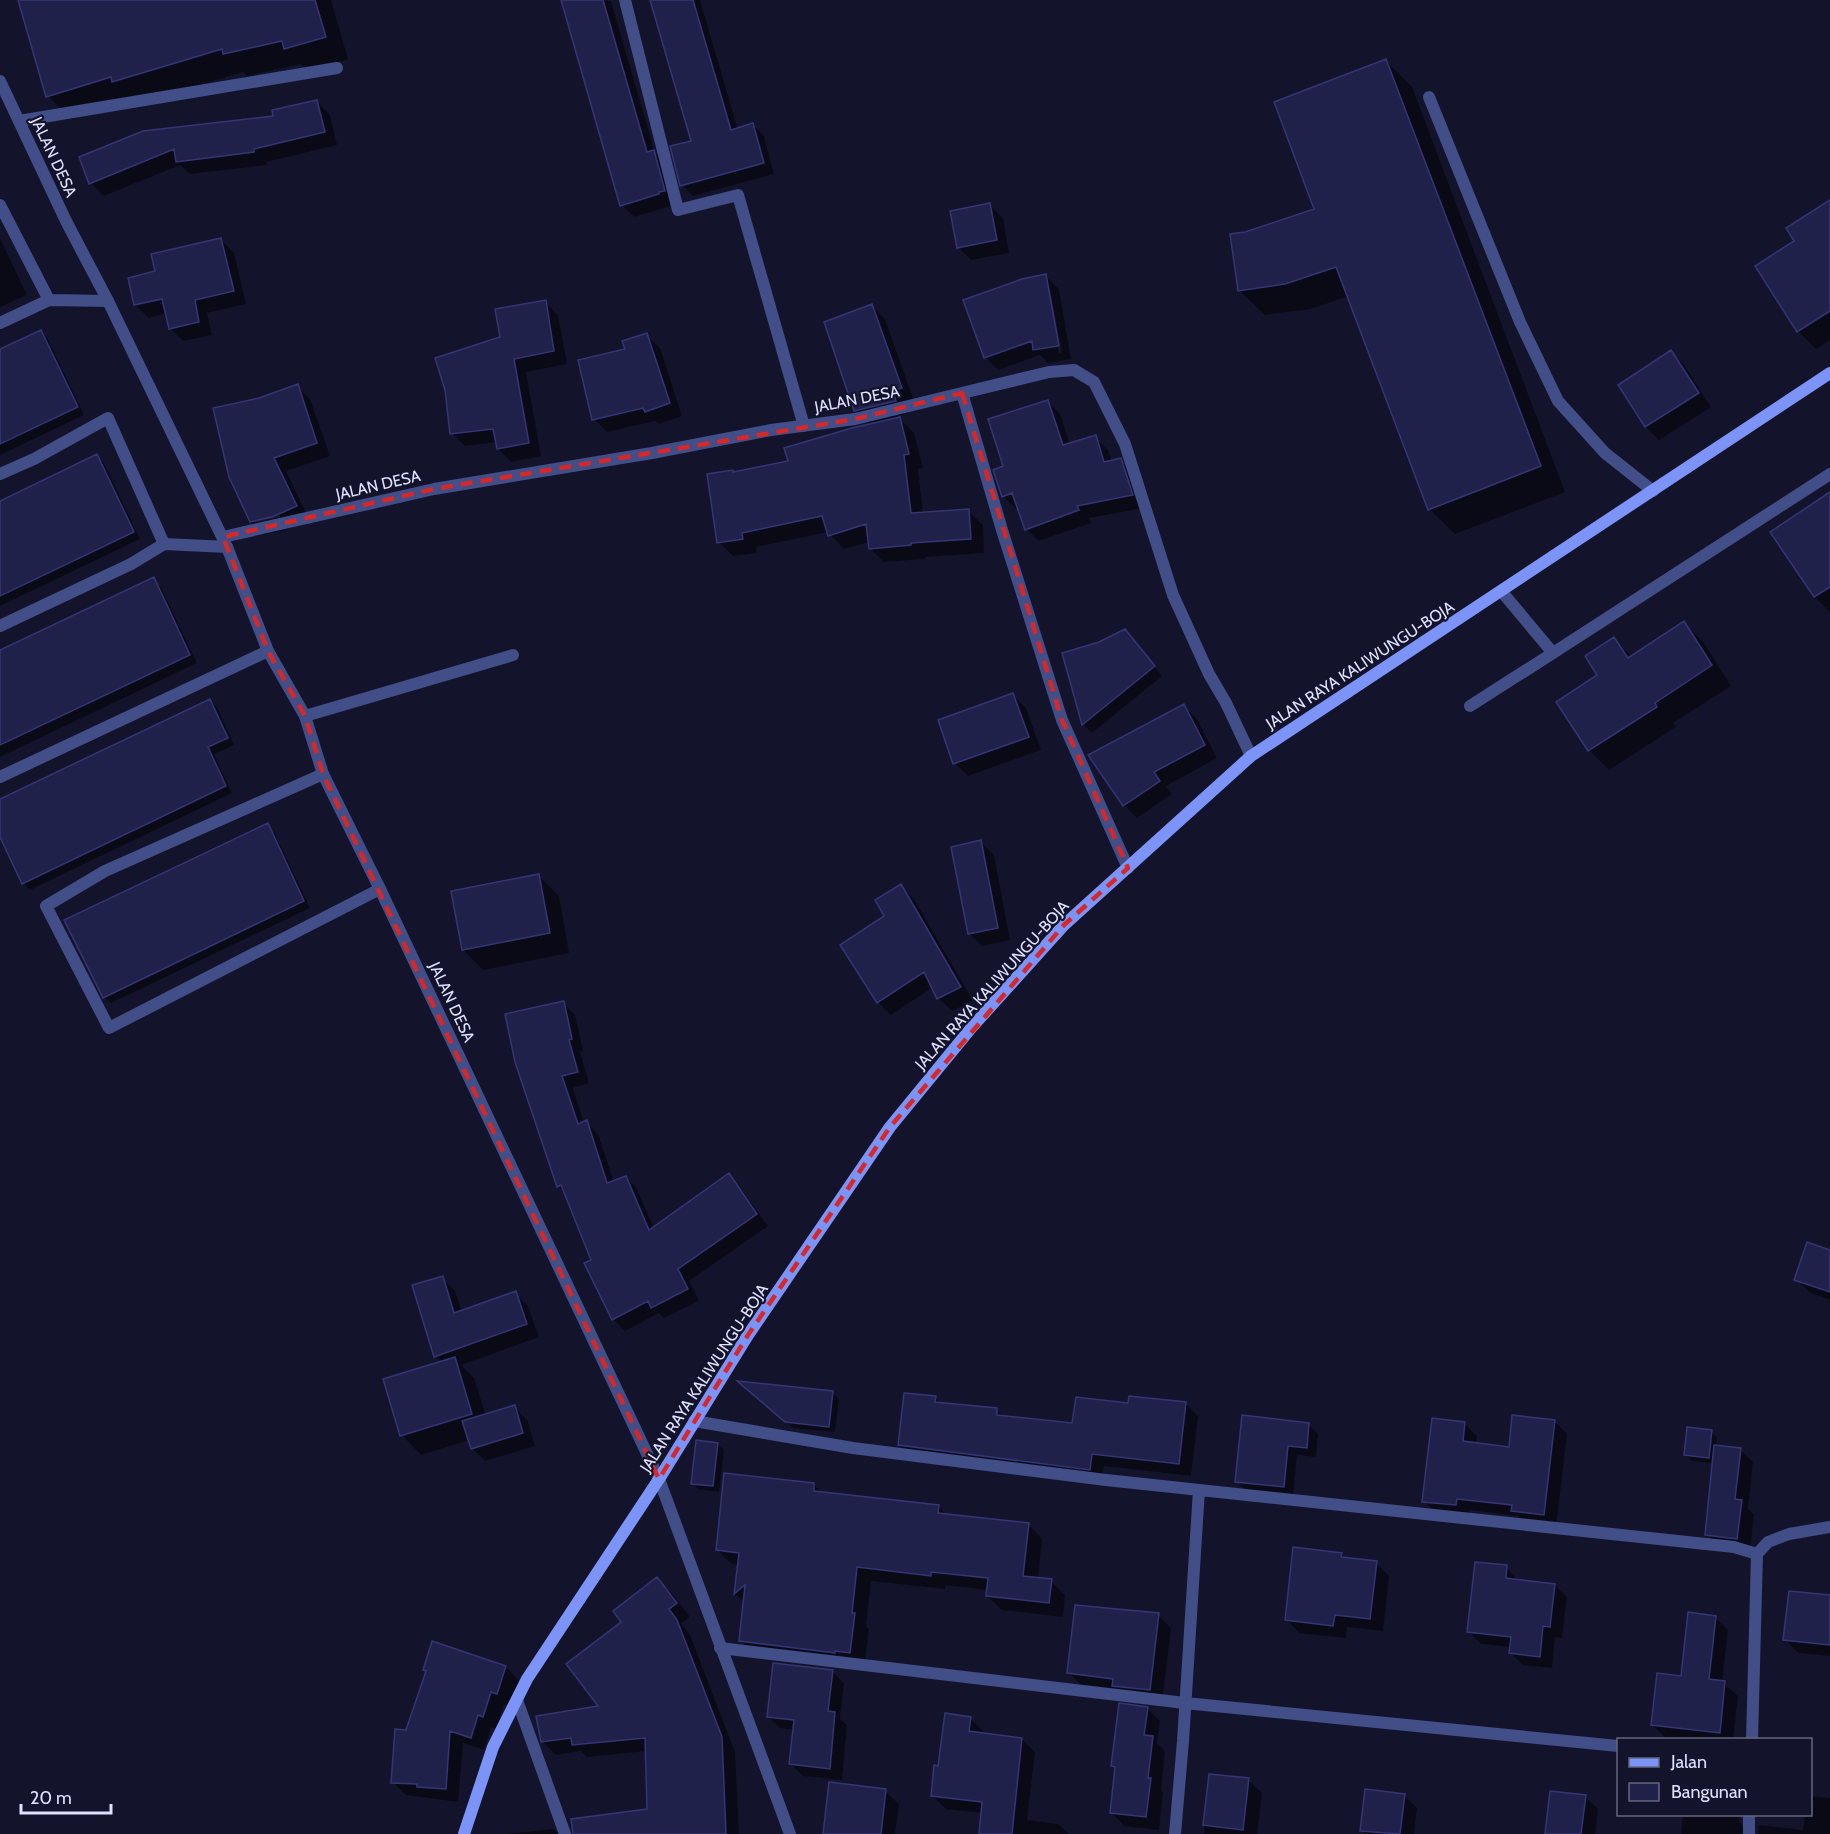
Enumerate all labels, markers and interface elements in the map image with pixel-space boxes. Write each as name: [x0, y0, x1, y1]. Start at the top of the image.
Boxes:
street label: JALAN DESA: [27, 113, 81, 200]
street label: JALAN DESA: [812, 381, 901, 417]
street label: JALAN DESA: [333, 466, 422, 504]
street label: JALAN RAYA KALIWUNGU-BOJA: [1261, 597, 1458, 734]
street label: JALAN RAYA KALIWUNGU-BOJA: [910, 897, 1073, 1074]
street label: JALAN DESA: [425, 958, 479, 1045]
street label: JALAN RAYA KALIWUNGU-BOJA: [635, 1280, 772, 1477]
legend: [1617, 1738, 1812, 1816]
text: Jalan: [1670, 1751, 1707, 1773]
scale bar: [21, 1777, 111, 1815]
text: Bangunan: [1671, 1781, 1748, 1803]
text: 20 m: [30, 1787, 72, 1809]

